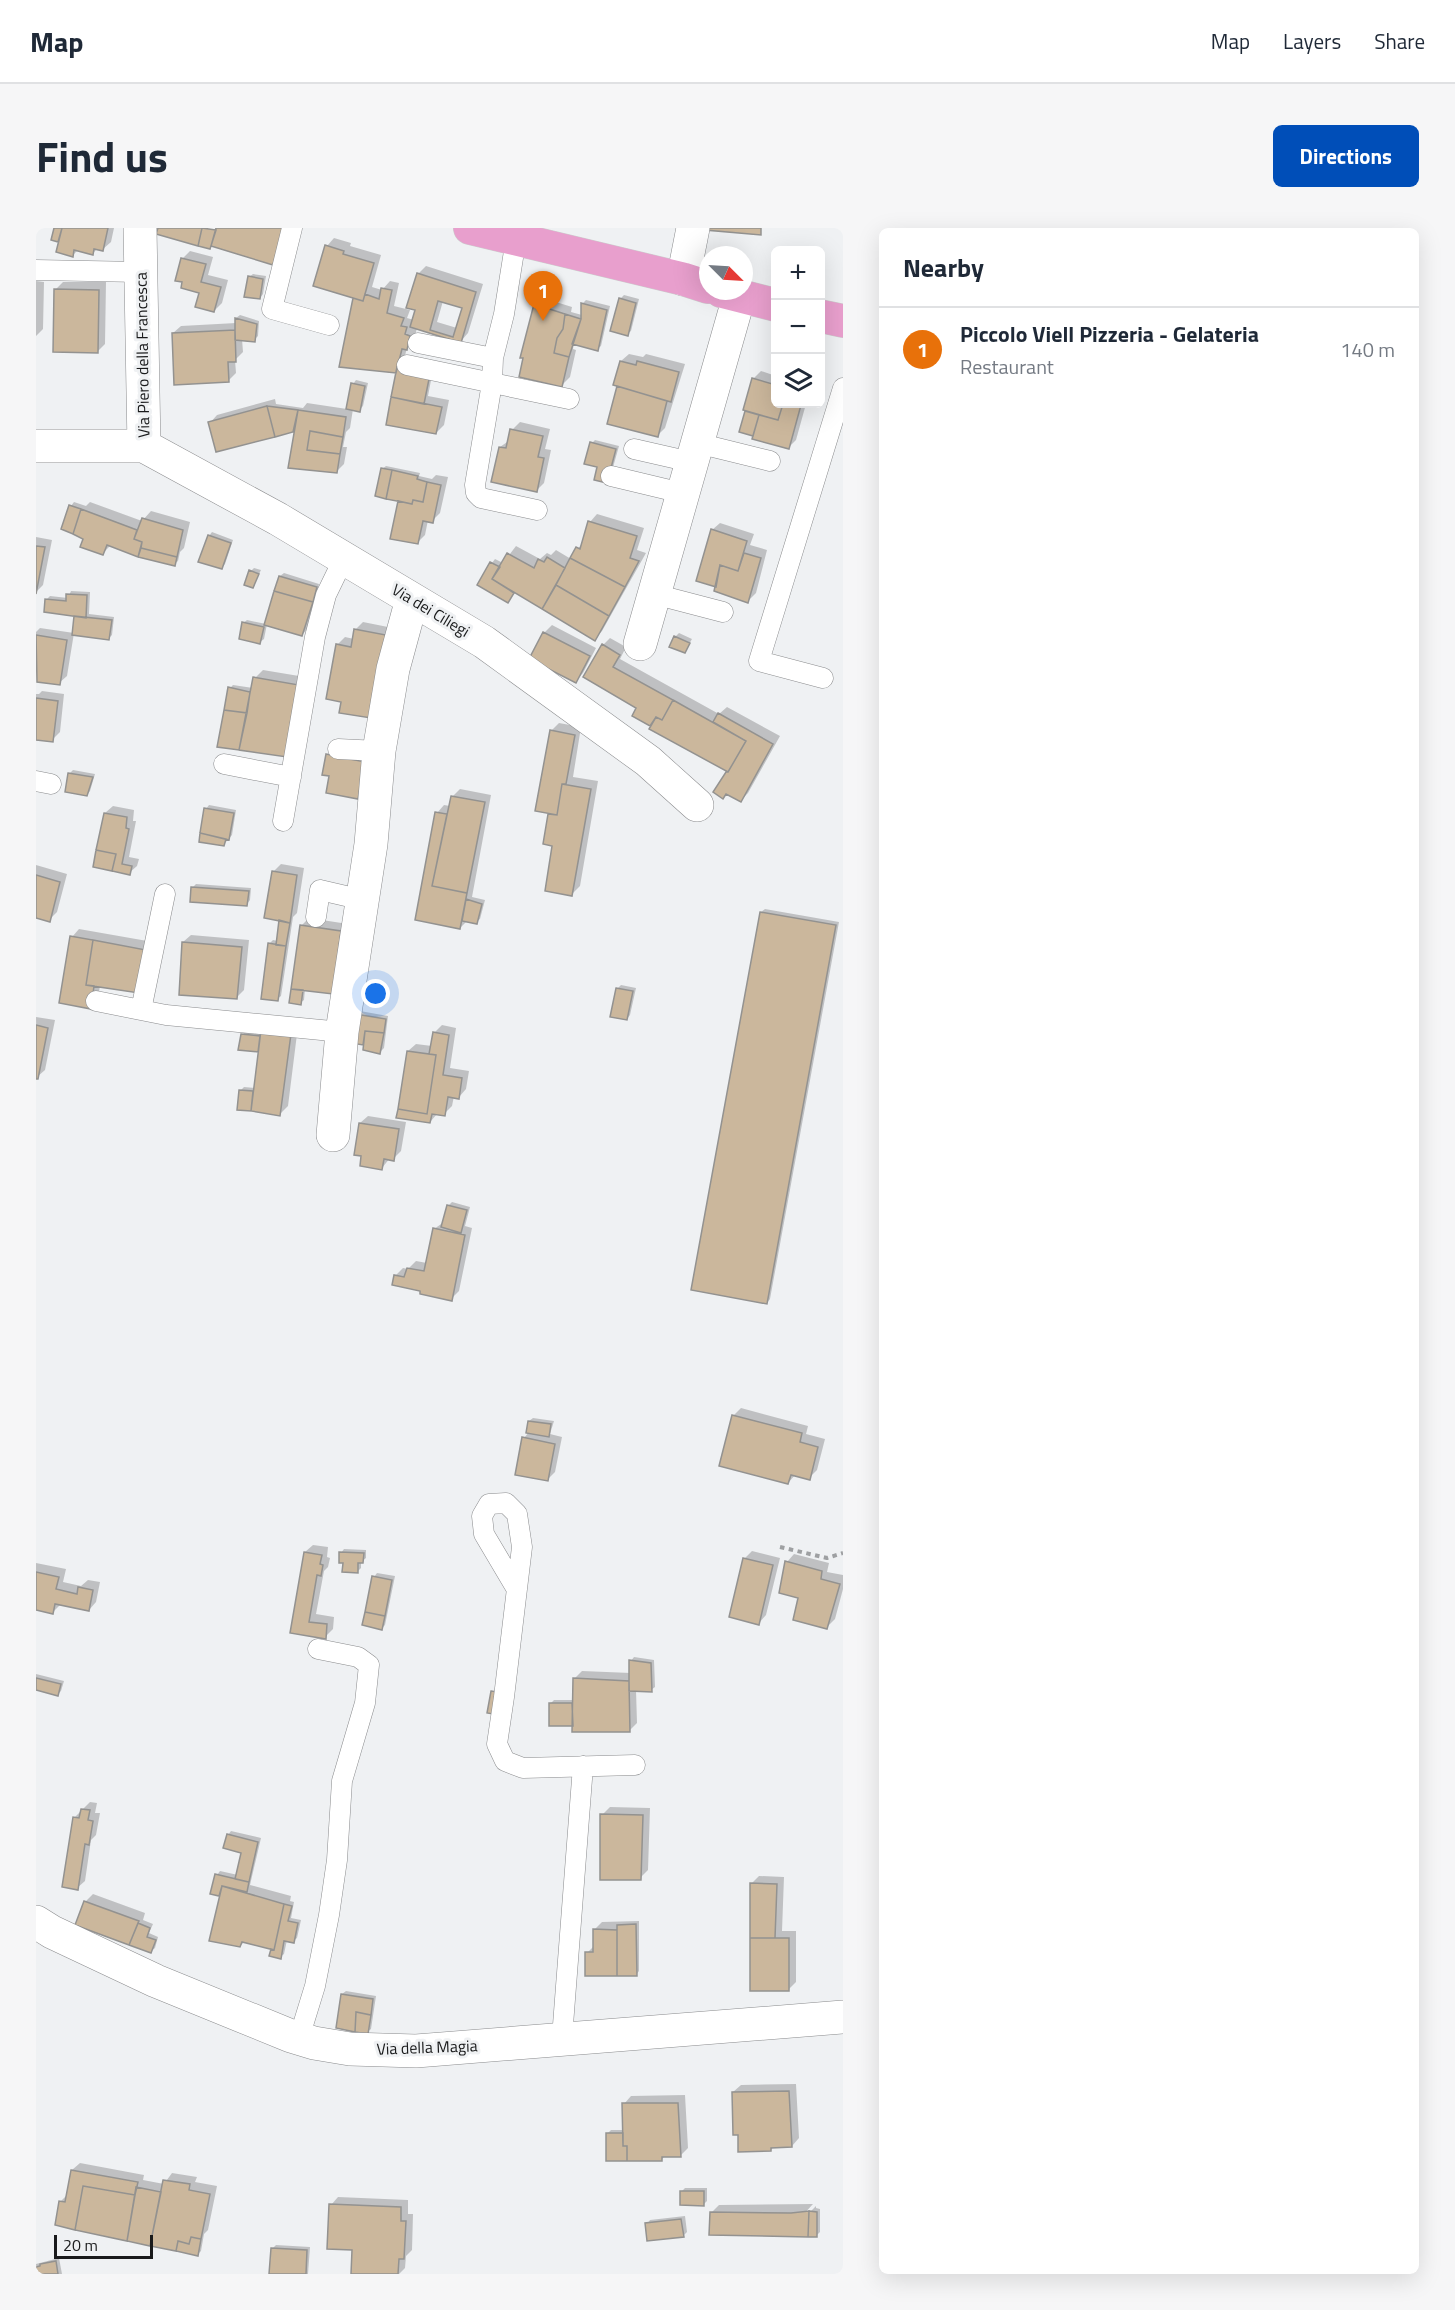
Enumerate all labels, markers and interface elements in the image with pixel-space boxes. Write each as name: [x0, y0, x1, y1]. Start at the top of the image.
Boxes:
text: Map: [30, 20, 84, 63]
text: Map: [1211, 25, 1250, 57]
text: Layers: [1283, 25, 1341, 57]
text: Share: [1374, 25, 1425, 57]
text: Find us: [36, 124, 168, 188]
button: Directions: [1273, 125, 1419, 187]
north arrow: [699, 246, 753, 300]
map controls: [771, 246, 825, 408]
button: +: [771, 246, 825, 300]
text: Nearby: [903, 248, 984, 287]
street label: Via Piero della Francesca: [129, 272, 155, 438]
pin: 1: [524, 272, 562, 321]
button: −: [771, 300, 825, 354]
text: Piccolo Viell Pizzeria - Gelateria: [960, 317, 1259, 351]
text: 1: [917, 334, 928, 365]
text: 140 m: [1340, 334, 1395, 365]
text: Restaurant: [960, 351, 1054, 382]
button: layers: [771, 354, 825, 408]
street label: Via dei Ciliegi: [387, 577, 475, 643]
your location: [361, 979, 390, 1008]
street label: Via della Magia: [376, 2033, 478, 2061]
scale bar: [54, 2232, 153, 2260]
text: 20 m: [63, 2233, 98, 2257]

